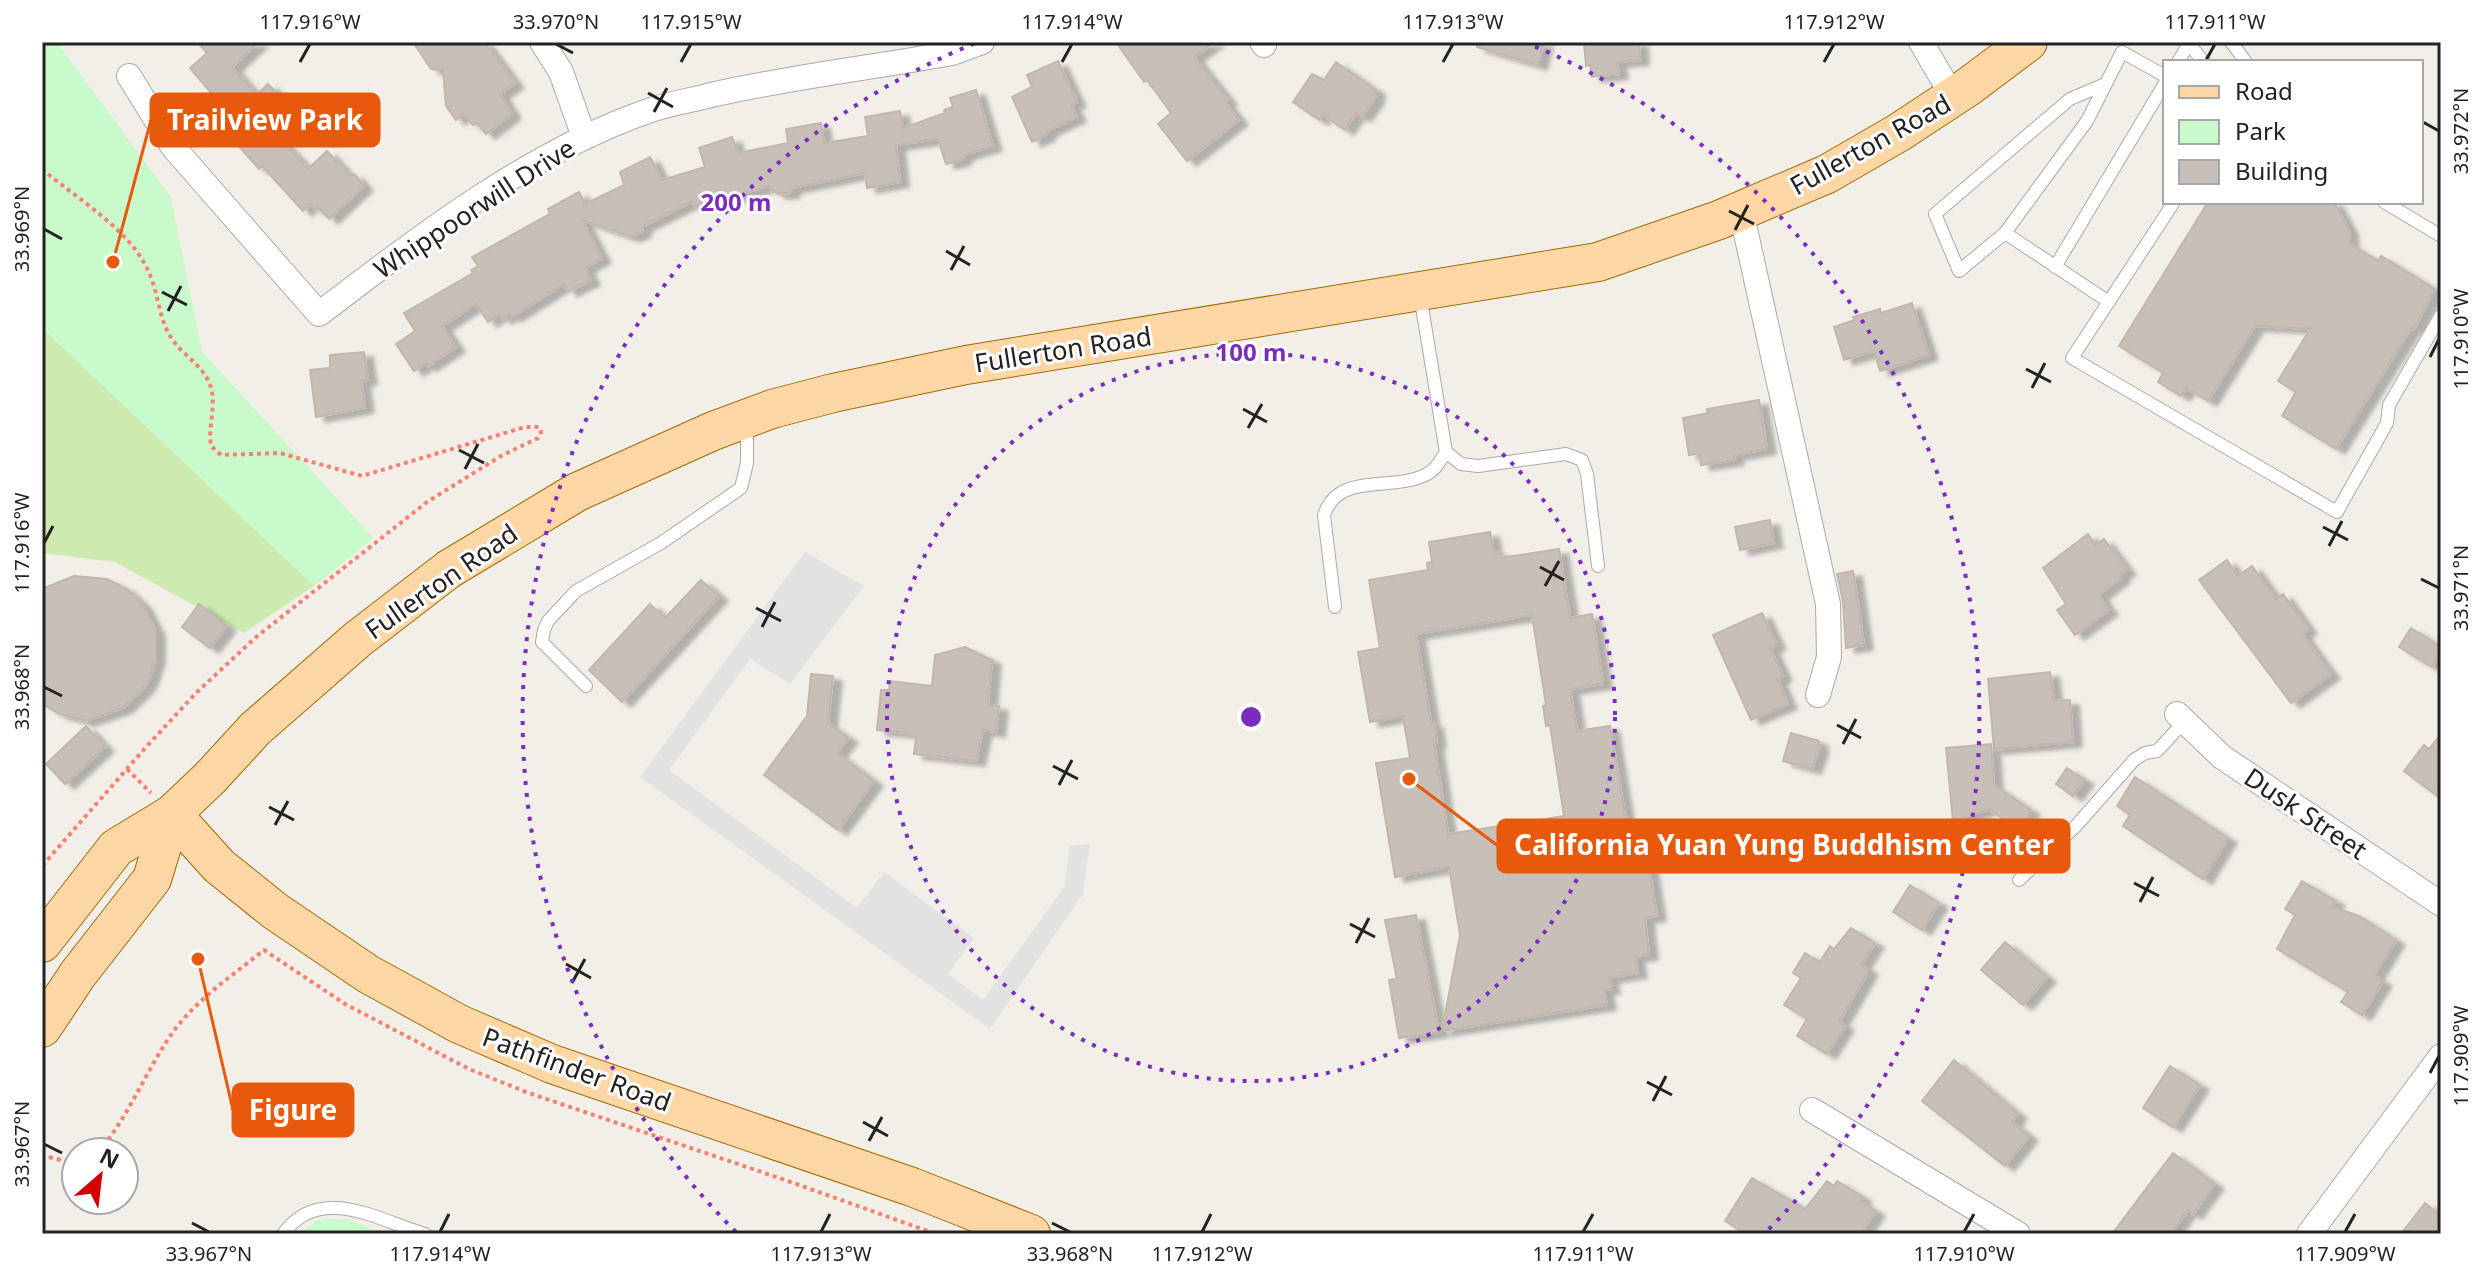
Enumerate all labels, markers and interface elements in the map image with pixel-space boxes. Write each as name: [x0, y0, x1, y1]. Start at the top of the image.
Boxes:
text: 117.916°W: [259, 8, 361, 35]
text: 33.970°N: [513, 8, 599, 35]
text: 117.915°W: [640, 8, 742, 35]
text: 117.914°W: [1021, 8, 1123, 35]
text: 117.913°W: [1402, 8, 1504, 35]
text: 117.912°W: [1783, 8, 1885, 35]
text: 117.911°W: [2164, 8, 2266, 35]
legend: [2163, 60, 2423, 204]
text: Road: [2235, 74, 2293, 107]
street label: Fullerton Road: [1783, 85, 1957, 203]
text: 33.972°N: [2447, 88, 2474, 174]
callout: Trailview Park: [151, 94, 379, 146]
text: Trailview Park: [167, 100, 364, 138]
text: Park: [2235, 114, 2286, 147]
street label: Whippoorwill Drive: [367, 130, 581, 286]
text: Building: [2235, 154, 2328, 187]
text: 200 m: [701, 185, 771, 218]
text: 33.969°N: [8, 186, 35, 272]
text: 117.910°W: [2447, 288, 2474, 390]
street label: Fullerton Road: [972, 317, 1154, 381]
text: 100 m: [1216, 335, 1286, 368]
text: 117.916°W: [8, 492, 35, 594]
street label: Fullerton Road: [357, 515, 525, 647]
text: 33.971°N: [2447, 545, 2474, 631]
text: 33.968°N: [8, 644, 35, 730]
centre of rings: [1237, 703, 1265, 731]
street label: Dusk Street: [2238, 759, 2374, 867]
callout: California Yuan Yung Buddhism Center: [1498, 820, 2069, 872]
text: California Yuan Yung Buddhism Center: [1514, 825, 2054, 863]
text: 117.909°W: [2447, 1005, 2474, 1107]
street label: Pathfinder Road: [478, 1018, 676, 1120]
callout: Figure: [233, 1084, 353, 1136]
text: Figure: [249, 1090, 337, 1128]
text: 33.967°N: [8, 1101, 35, 1187]
north arrow: [60, 1136, 140, 1216]
text: N: [95, 1140, 125, 1175]
text: 33.967°N: [166, 1240, 252, 1267]
text: 117.914°W: [389, 1240, 491, 1267]
text: 117.913°W: [770, 1240, 872, 1267]
text: 33.968°N: [1027, 1240, 1113, 1267]
text: 117.912°W: [1151, 1240, 1253, 1267]
text: 117.911°W: [1532, 1240, 1634, 1267]
text: 117.910°W: [1913, 1240, 2015, 1267]
text: 117.909°W: [2294, 1240, 2396, 1267]

